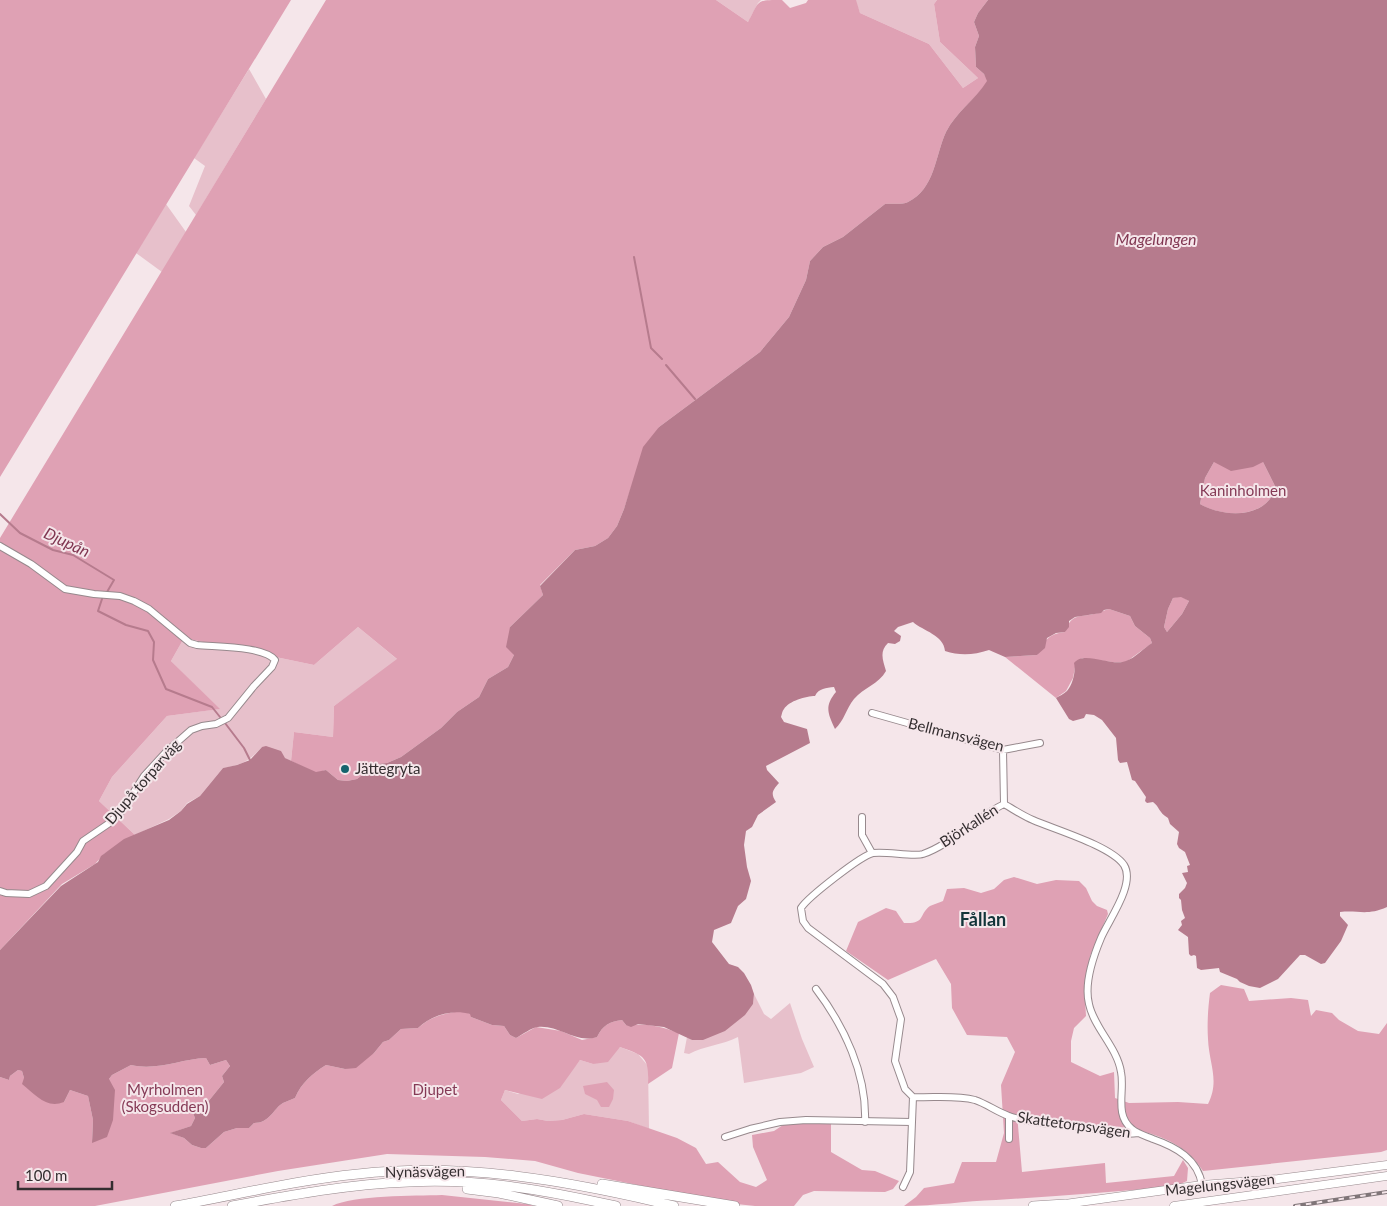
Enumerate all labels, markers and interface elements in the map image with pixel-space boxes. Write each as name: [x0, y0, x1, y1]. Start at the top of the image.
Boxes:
water label: Magelungen: [1115, 229, 1197, 248]
park label: Kaninholmen: [1200, 481, 1286, 499]
water label: Djupån: [41, 523, 93, 560]
street label: Bellmansvägen: [906, 713, 1006, 755]
street label: Djupå torparväg: [101, 735, 184, 827]
place label: Jättegryta: [355, 759, 420, 777]
marker: Jättegryta: [339, 763, 351, 775]
street label: Björkallén: [936, 800, 1001, 851]
district label: Fållan: [960, 908, 1006, 930]
park label: Myrholmen (Skogsudden): [121, 1080, 209, 1115]
park label: Djupet: [413, 1080, 458, 1098]
street label: Skattetorpsvägen: [1016, 1107, 1132, 1141]
scale bar: [18, 1158, 111, 1190]
street label: Nynäsvägen: [385, 1161, 465, 1181]
text: 100 m: [25, 1166, 67, 1184]
street label: Magelungsvägen: [1164, 1169, 1276, 1199]

